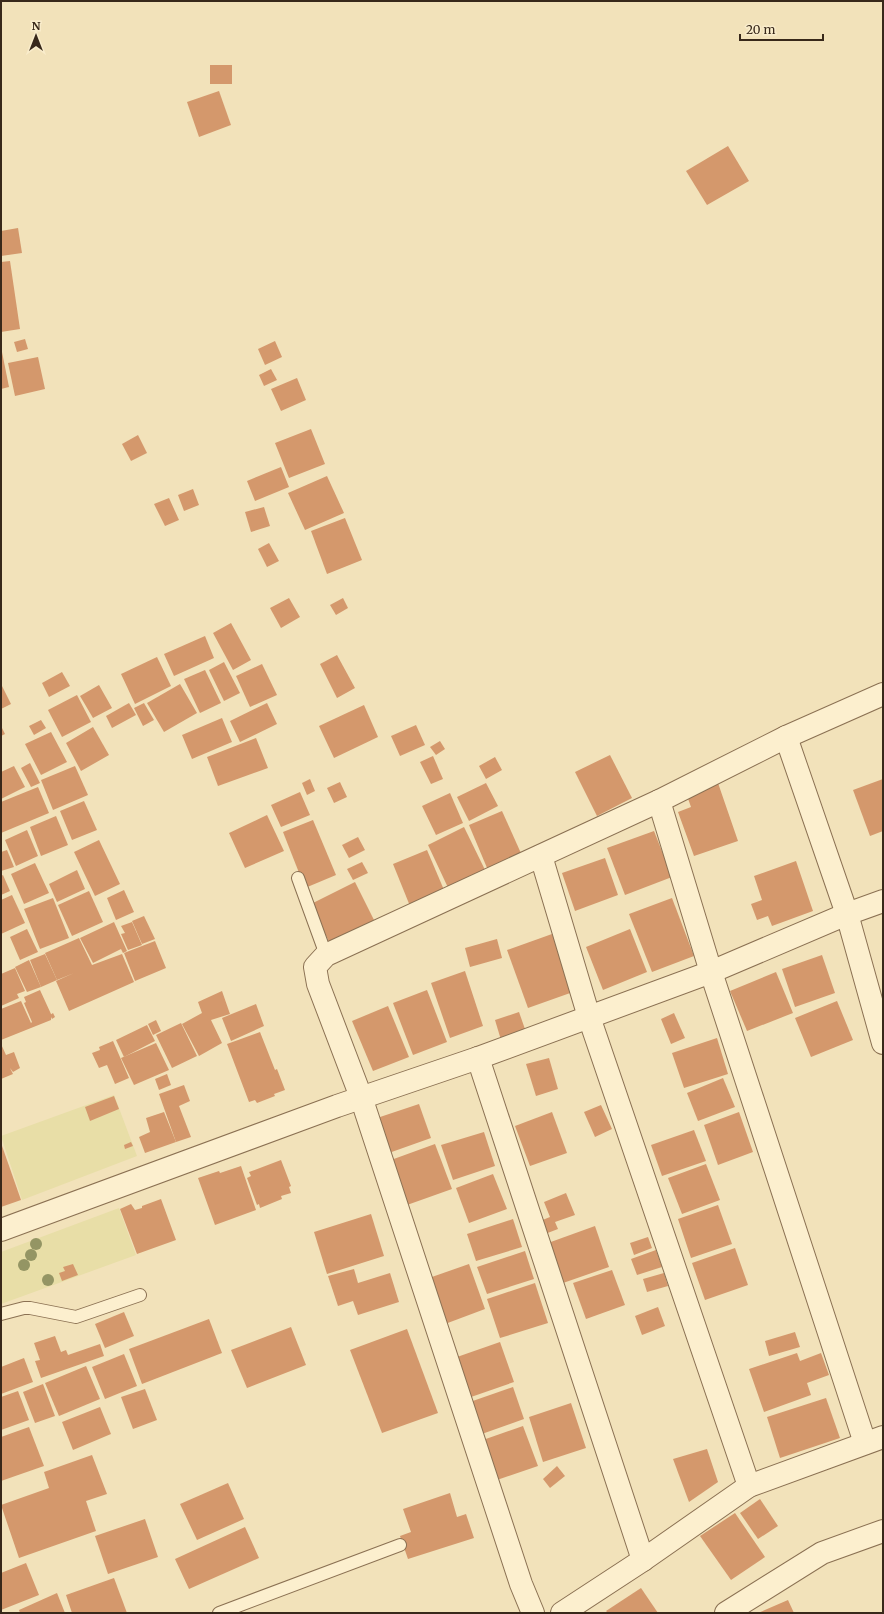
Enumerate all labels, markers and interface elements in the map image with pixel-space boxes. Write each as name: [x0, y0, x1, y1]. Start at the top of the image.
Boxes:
north arrow: [16, 16, 56, 56]
scale bar: [740, 16, 823, 42]
text: N: [32, 19, 41, 33]
text: 20 m: [746, 22, 775, 37]

